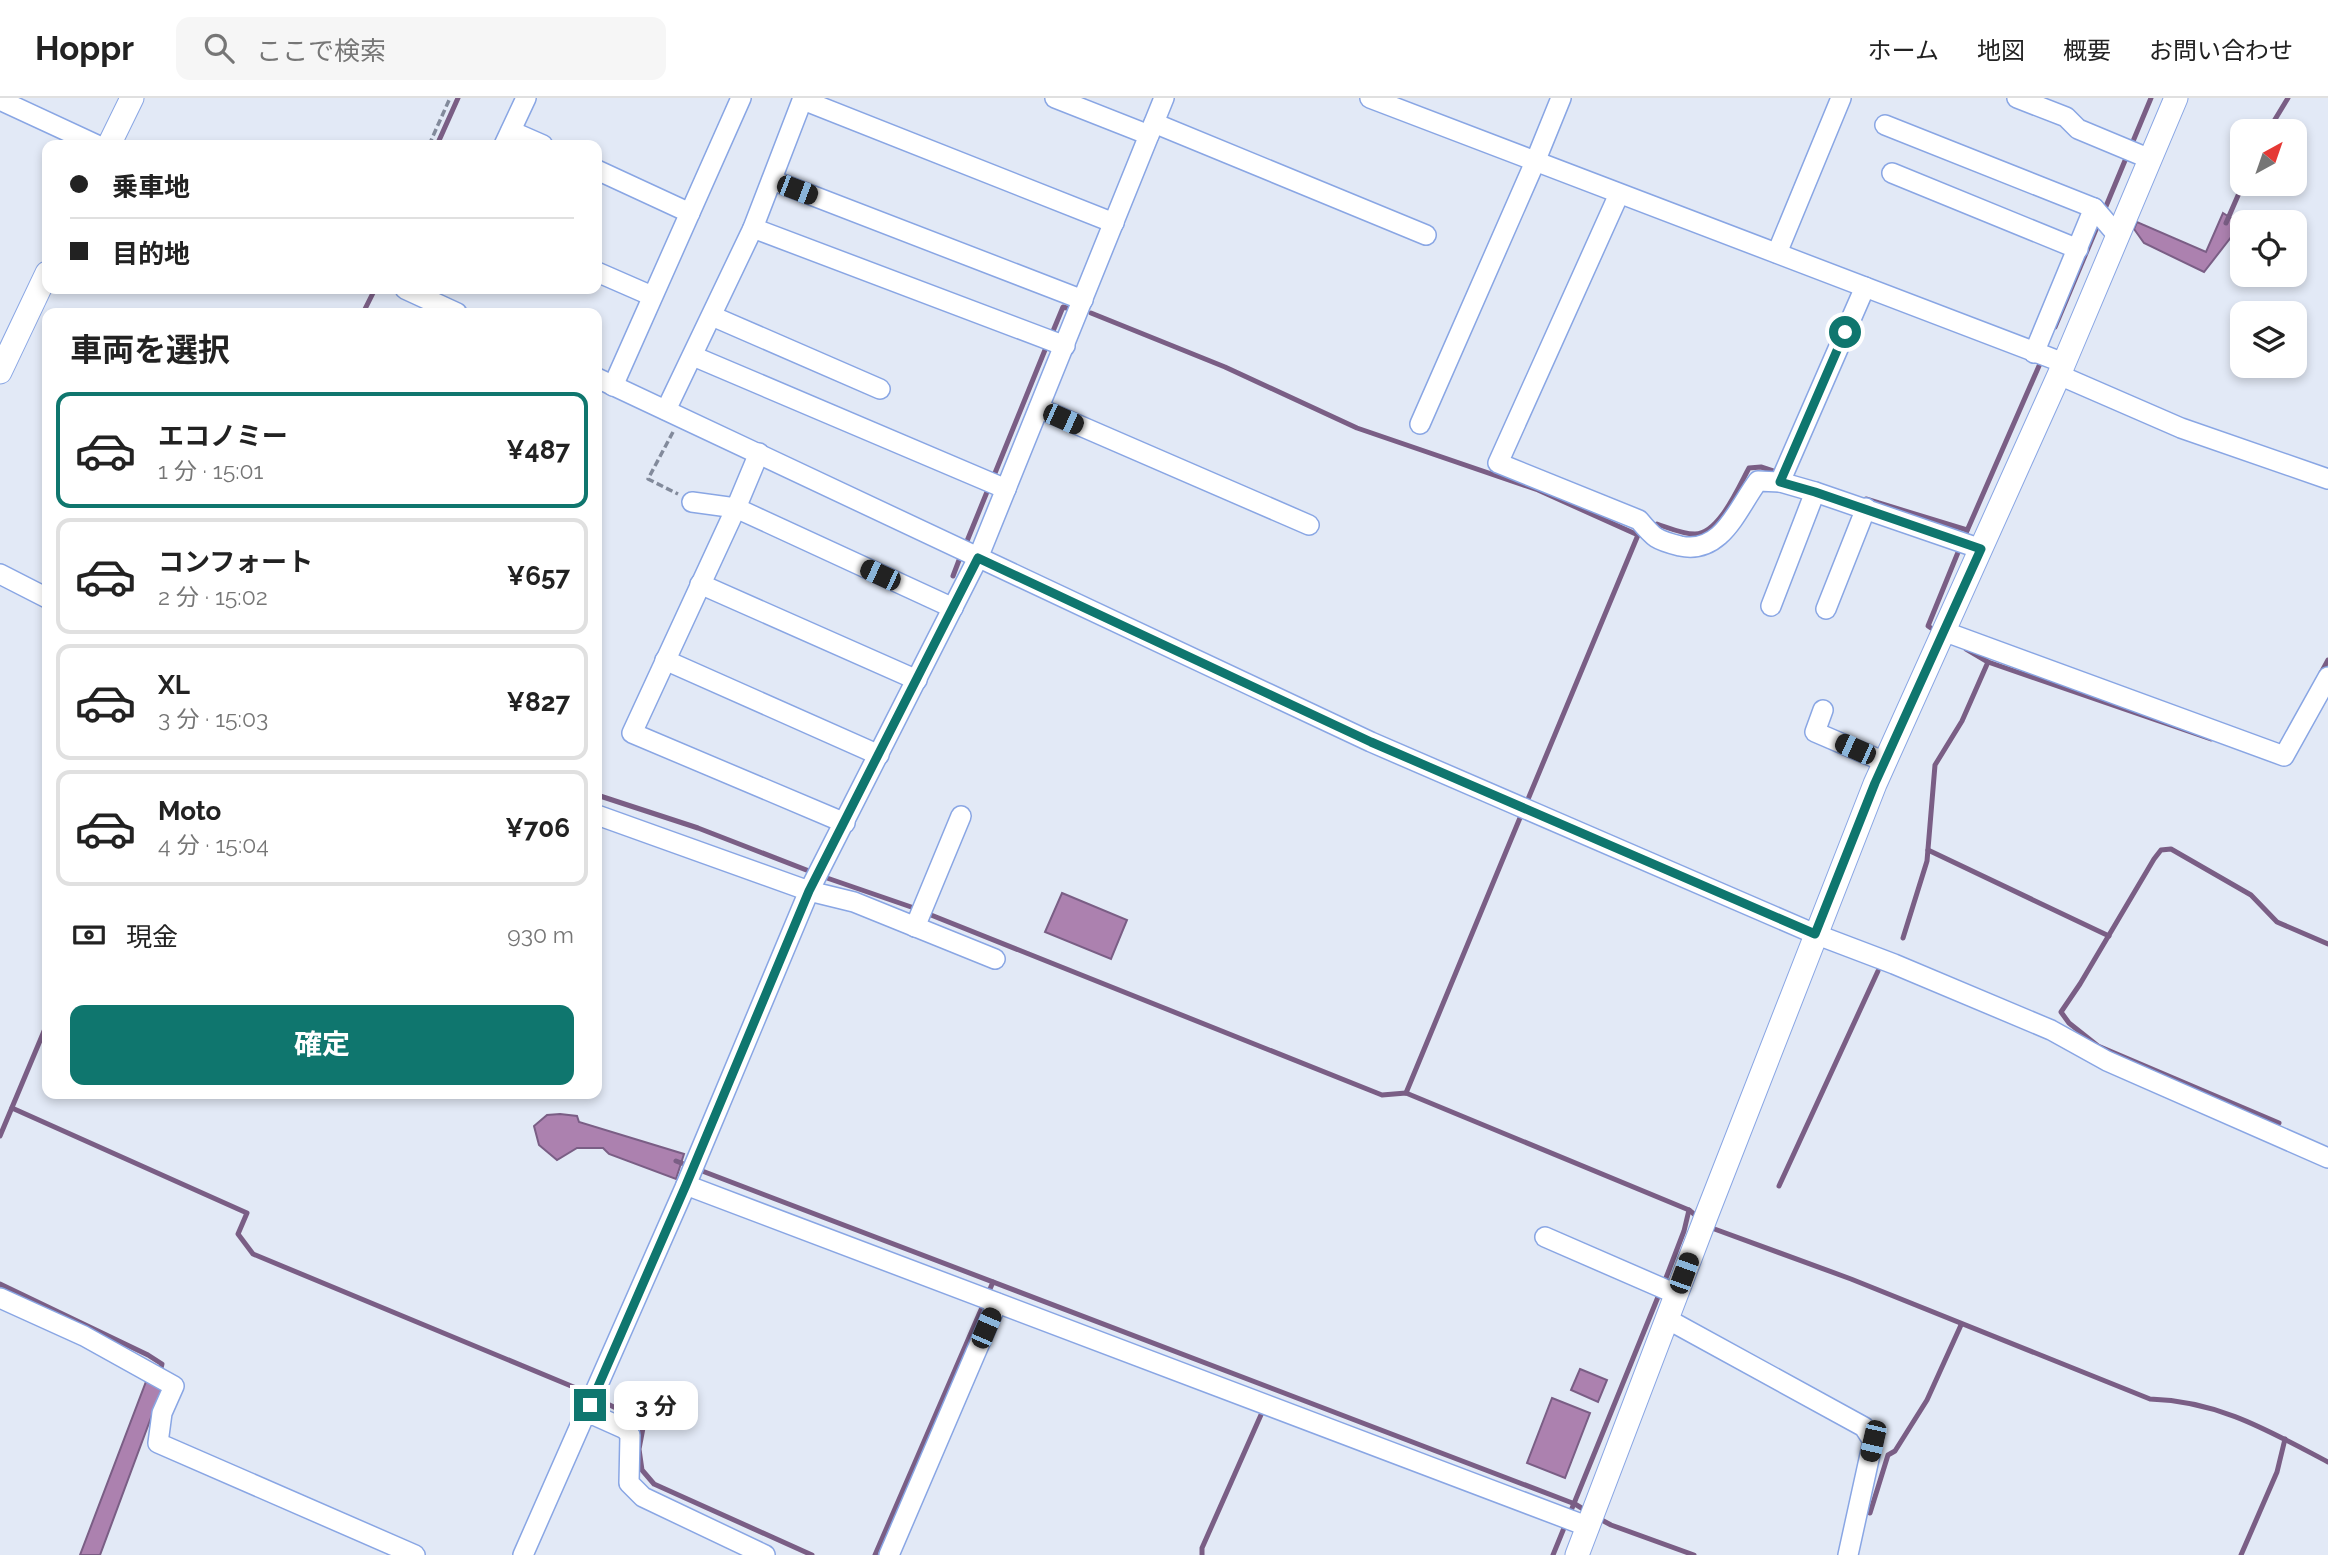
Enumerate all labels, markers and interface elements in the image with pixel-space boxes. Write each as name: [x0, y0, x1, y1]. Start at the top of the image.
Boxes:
search box: [176, 17, 666, 80]
text: Hoppr: [35, 29, 134, 68]
icon: search: [200, 29, 238, 67]
text: ここで検索: [256, 36, 386, 66]
text: ホーム: [1868, 36, 1939, 65]
text: 地図: [1977, 36, 2025, 65]
text: 概要: [2063, 36, 2111, 65]
text: お問い合わせ: [2149, 36, 2293, 65]
north arrow: [2230, 119, 2306, 196]
map controls: [2230, 119, 2307, 378]
text: 乗車地: [112, 172, 190, 202]
car: [774, 173, 821, 207]
button: locate: [2230, 210, 2307, 287]
text: 目的地: [112, 239, 190, 269]
button: layers: [2230, 301, 2307, 378]
route start: [1829, 316, 1861, 348]
text: 車両を選択: [70, 331, 230, 368]
car: [1040, 401, 1087, 437]
icon: car: [74, 419, 137, 482]
text: エコノミー: [158, 421, 288, 451]
text: ¥487: [506, 435, 570, 465]
text: 1 分 · 15:01: [158, 457, 263, 484]
icon: car: [74, 545, 137, 608]
text: コンフォート: [158, 547, 313, 577]
car: [857, 557, 904, 593]
text: ¥657: [507, 561, 570, 591]
text: 2 分 · 15:02: [158, 583, 268, 610]
text: XL: [158, 670, 190, 700]
icon: car: [74, 671, 137, 734]
text: ¥827: [507, 687, 570, 717]
text: 3 分 · 15:03: [158, 705, 268, 732]
car: [1832, 731, 1879, 767]
text: Moto: [158, 796, 221, 826]
icon: car: [74, 797, 137, 860]
text: ¥706: [505, 813, 570, 843]
text: 4 分 · 15:04: [158, 831, 269, 858]
icon: cash: [70, 916, 108, 954]
text: 930 m: [507, 921, 574, 948]
text: 現金: [126, 922, 178, 952]
button: 確定: [70, 1005, 574, 1085]
car: [1667, 1250, 1702, 1296]
car: [969, 1305, 1004, 1351]
callout: 3 分: [614, 1380, 698, 1430]
route end: [574, 1389, 606, 1421]
text: 3 分: [635, 1392, 677, 1419]
car: [1859, 1418, 1888, 1464]

